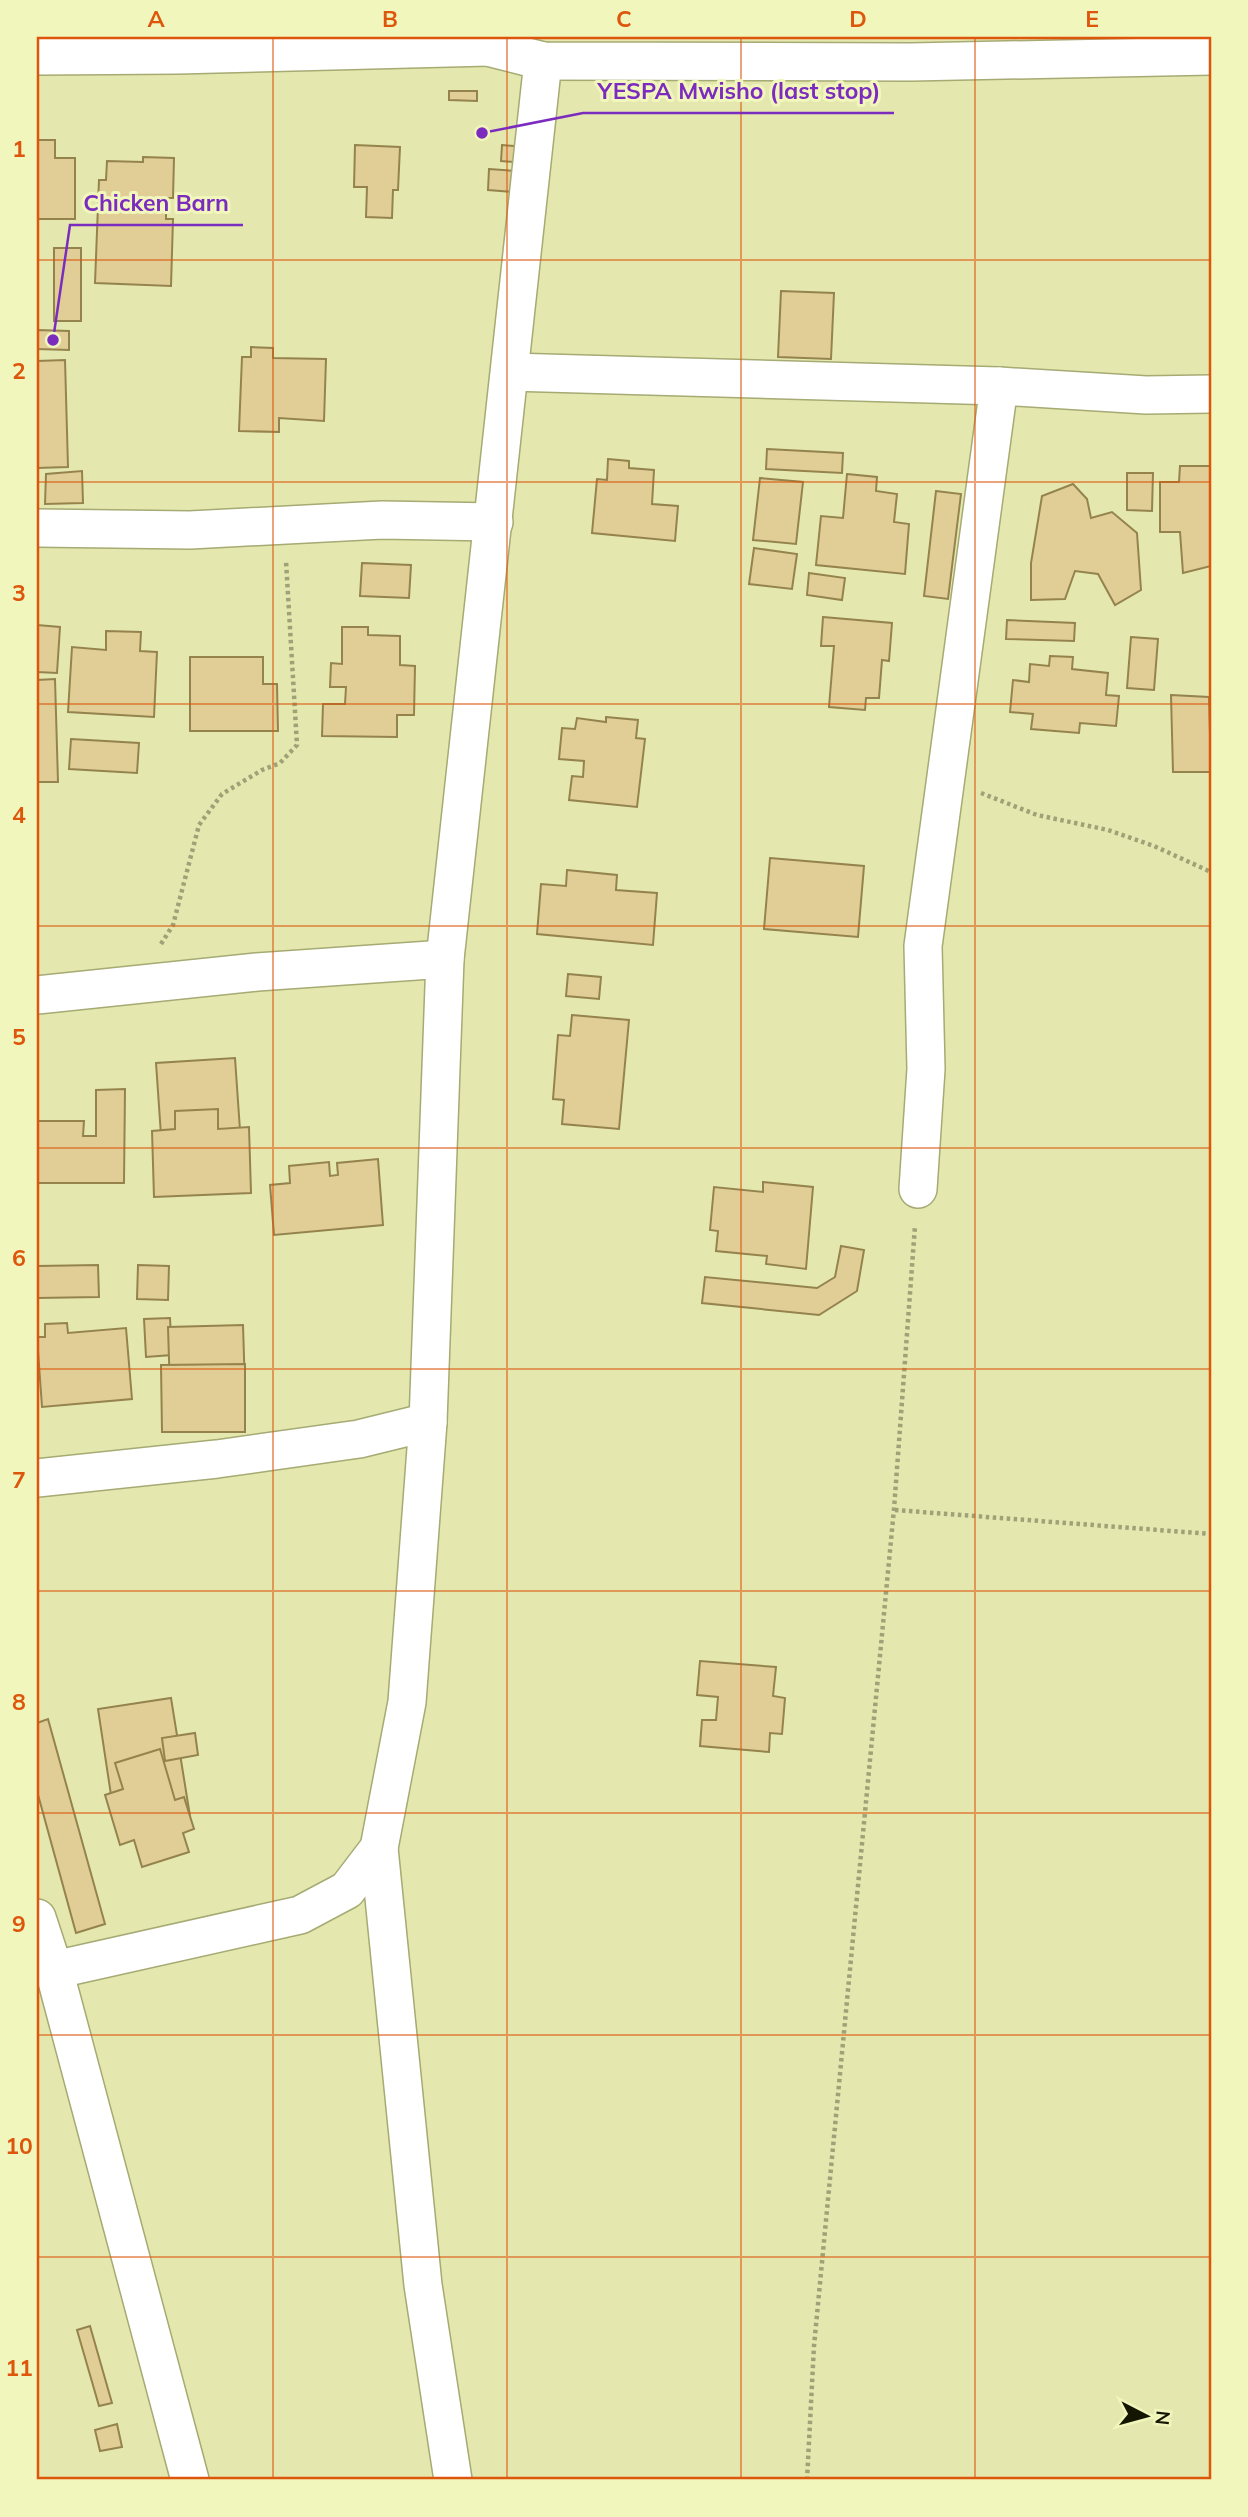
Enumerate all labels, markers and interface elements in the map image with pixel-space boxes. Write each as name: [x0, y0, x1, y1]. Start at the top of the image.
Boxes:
text: A: [147, 4, 165, 33]
text: B: [382, 4, 398, 33]
text: C: [616, 4, 632, 33]
text: D: [849, 4, 867, 33]
text: E: [1085, 4, 1099, 33]
callout: YESPA Mwisho (last stop): [583, 69, 894, 113]
text: YESPA Mwisho (last stop): [597, 76, 881, 105]
text: 1: [12, 134, 26, 163]
callout: Chicken Barn: [70, 181, 243, 225]
text: Chicken Barn: [83, 188, 229, 217]
text: 2: [12, 356, 26, 385]
text: 3: [12, 578, 26, 607]
text: 4: [12, 800, 26, 829]
text: 5: [12, 1022, 26, 1051]
text: 6: [12, 1243, 26, 1272]
text: 7: [12, 1465, 26, 1494]
text: 8: [12, 1687, 26, 1716]
text: 9: [12, 1909, 26, 1938]
text: 10: [5, 2131, 33, 2160]
text: 11: [5, 2353, 33, 2382]
north arrow: [1112, 2380, 1182, 2450]
text: N: [1150, 2409, 1176, 2426]

